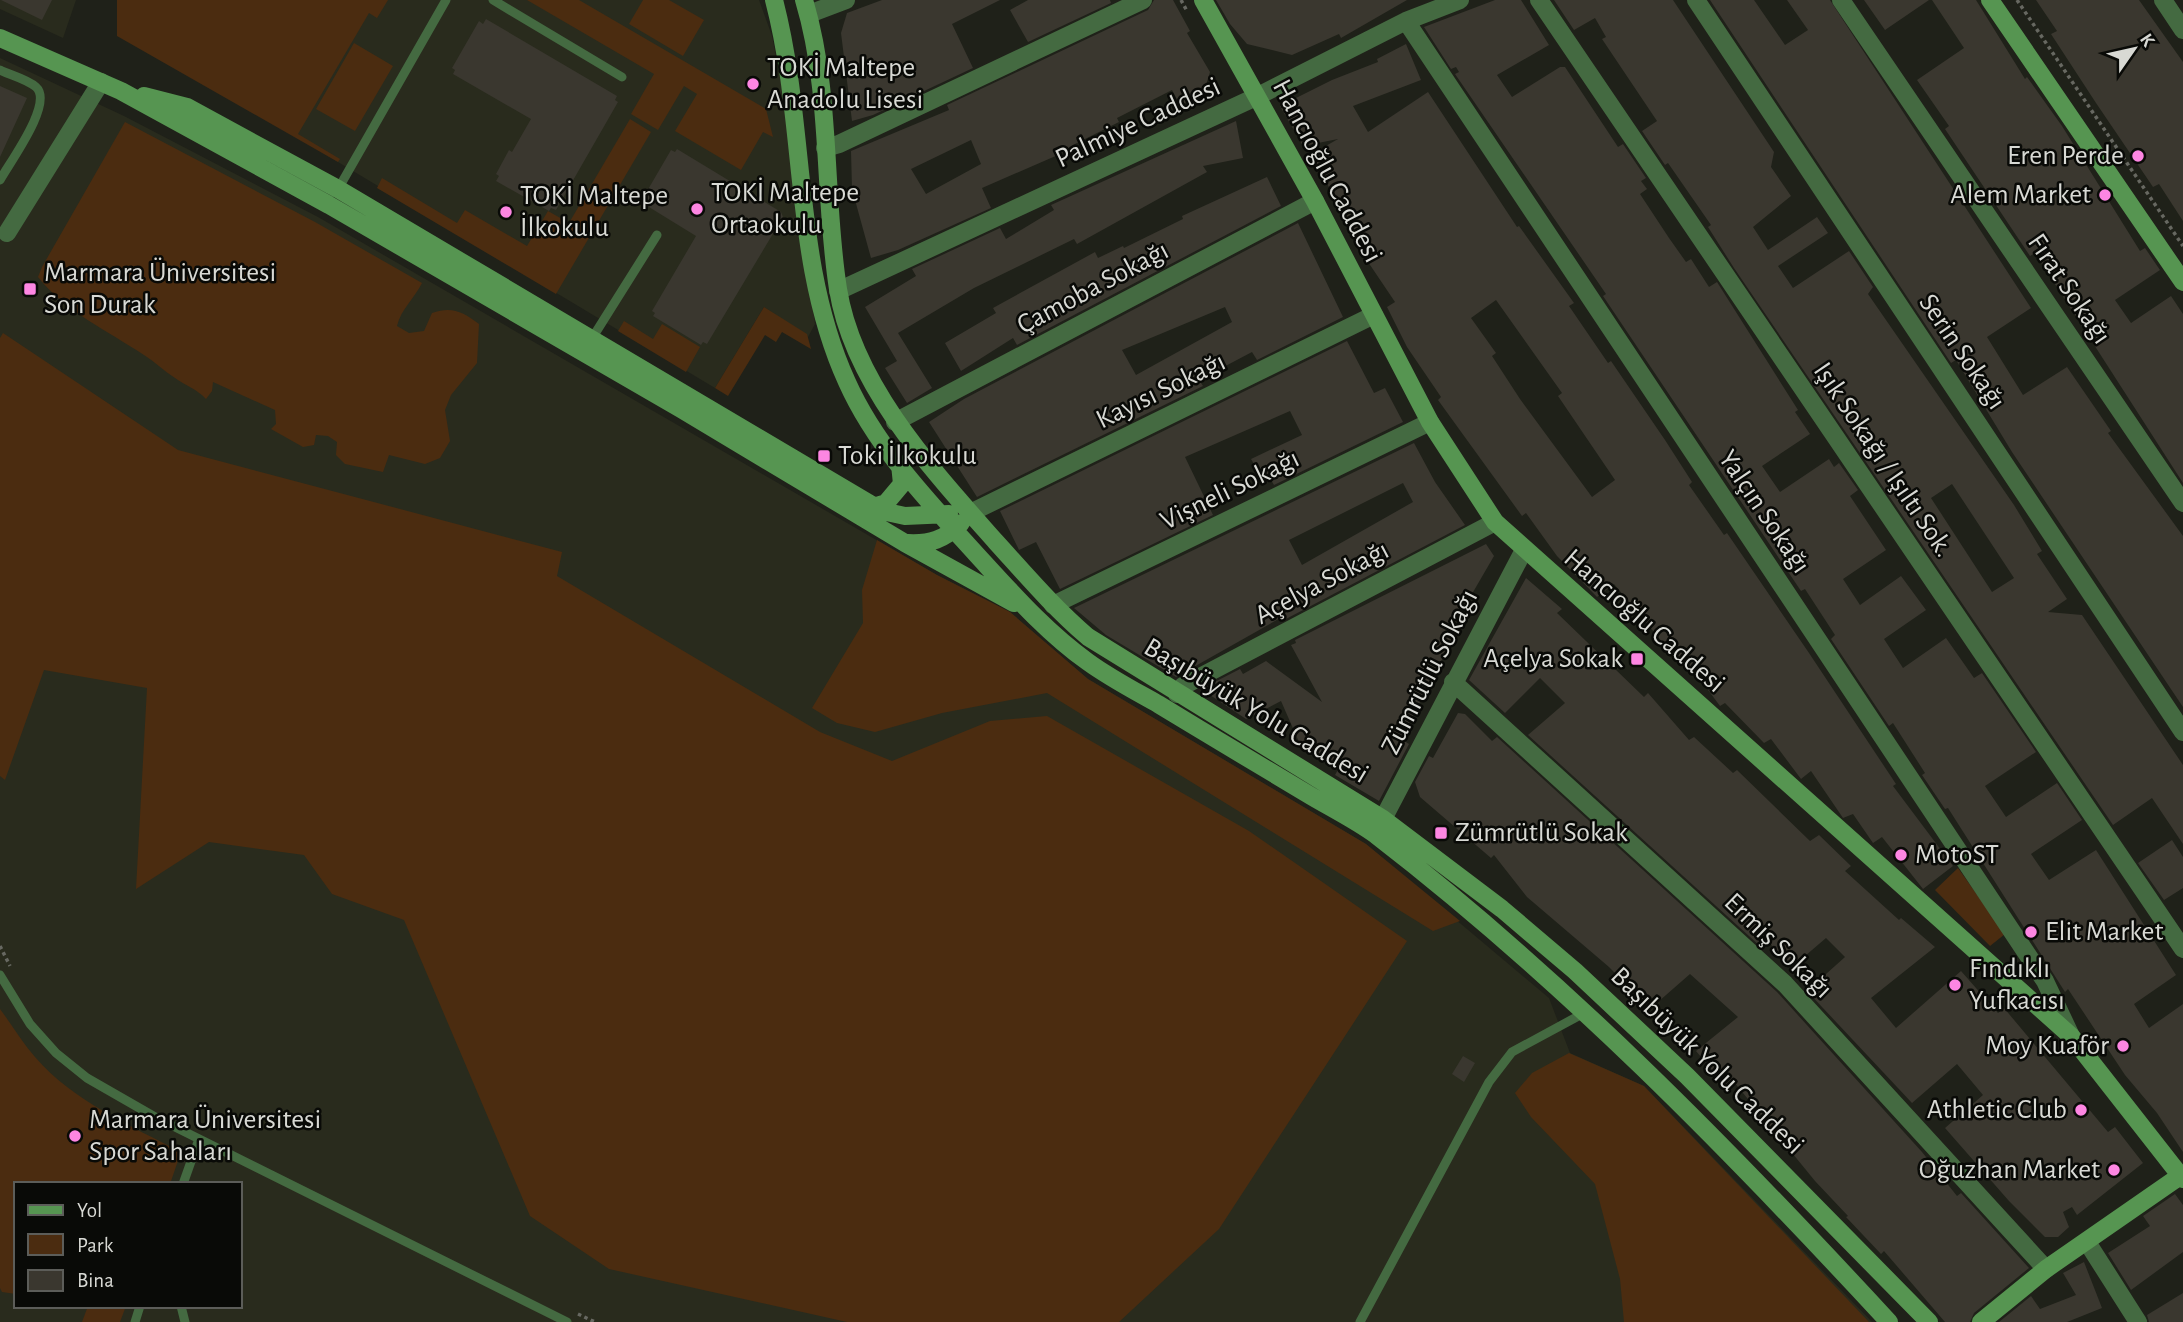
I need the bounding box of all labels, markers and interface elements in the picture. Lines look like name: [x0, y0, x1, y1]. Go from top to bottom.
north arrow: [2099, 14, 2169, 84]
text: K: [2136, 30, 2158, 51]
place label: TOKİ Maltepe Anadolu Lisesi: [767, 52, 923, 114]
street label: Palmiye Caddesi: [1051, 73, 1225, 173]
street label: Hancıoğlu Caddesi: [1267, 75, 1387, 267]
marker: TOKİ Maltepe Anadolu Lisesi: [745, 76, 761, 92]
place label: Eren Perde: [2007, 142, 2124, 170]
marker: Eren Perde: [2130, 148, 2146, 164]
place label: TOKİ Maltepe Ortaokulu: [711, 177, 859, 239]
place label: TOKİ Maltepe İlkokulu: [520, 180, 668, 242]
place label: Alem Market: [1950, 181, 2091, 209]
marker: Alem Market: [2097, 187, 2113, 203]
marker: TOKİ Maltepe Ortaokulu: [689, 201, 705, 217]
marker: TOKİ Maltepe İlkokulu: [498, 204, 514, 220]
street label: Fırat Sokağı: [2022, 229, 2116, 349]
street label: Çamoba Sokağı: [1013, 236, 1173, 340]
place label: Marmara Üniversitesi Son Durak: [44, 257, 276, 319]
marker: Marmara Üniversitesi Son Durak: [22, 281, 38, 297]
street label: Serin Sokağı: [1913, 289, 2011, 415]
street label: Kayısı Sokağı: [1092, 348, 1230, 434]
street label: Işık Sokağı / Işıltı Sok.: [1808, 358, 1958, 562]
place label: Toki İlkokulu: [838, 440, 976, 470]
street label: Vişneli Sokağı: [1156, 444, 1304, 536]
street label: Yalçın Sokağı: [1713, 446, 1815, 578]
marker: Toki İlkokulu: [816, 448, 832, 464]
street label: Açelya Sokağı: [1250, 536, 1394, 630]
street label: Hancıoğlu Caddesi: [1558, 544, 1730, 698]
street label: Zümrütlü Sokağı: [1377, 585, 1483, 759]
street label: Başıbüyük Yolu Caddesi: [1139, 633, 1373, 789]
place label: Açelya Sokak: [1483, 645, 1623, 673]
marker: Açelya Sokak: [1629, 651, 1645, 667]
place label: Zümrütlü Sokak: [1455, 819, 1628, 847]
marker: Zümrütlü Sokak: [1433, 825, 1449, 841]
place label: MotoST: [1915, 841, 1999, 869]
marker: MotoST: [1893, 847, 1909, 863]
street label: Ermiş Sokağı: [1718, 888, 1838, 1004]
place label: Elit Market: [2045, 918, 2163, 946]
marker: Elit Market: [2023, 924, 2039, 940]
place label: Fındıklı Yufkacısı: [1969, 955, 2065, 1015]
street label: Başıbüyük Yolu Caddesi: [1605, 962, 1809, 1160]
marker: Fındıklı Yufkacısı: [1947, 977, 1963, 993]
place label: Moy Kuaför: [1985, 1032, 2109, 1060]
marker: Moy Kuaför: [2115, 1038, 2131, 1054]
place label: Athletic Club: [1927, 1096, 2067, 1124]
marker: Athletic Club: [2073, 1102, 2089, 1118]
place label: Marmara Üniversitesi Spor Sahaları: [89, 1104, 321, 1166]
marker: Marmara Üniversitesi Spor Sahaları: [67, 1128, 83, 1144]
place label: Oğuzhan Market: [1919, 1156, 2100, 1184]
marker: Oğuzhan Market: [2106, 1162, 2122, 1178]
legend: [14, 1182, 242, 1308]
text: Yol: [77, 1200, 102, 1221]
text: Park: [77, 1235, 114, 1256]
text: Bina: [77, 1270, 114, 1291]

